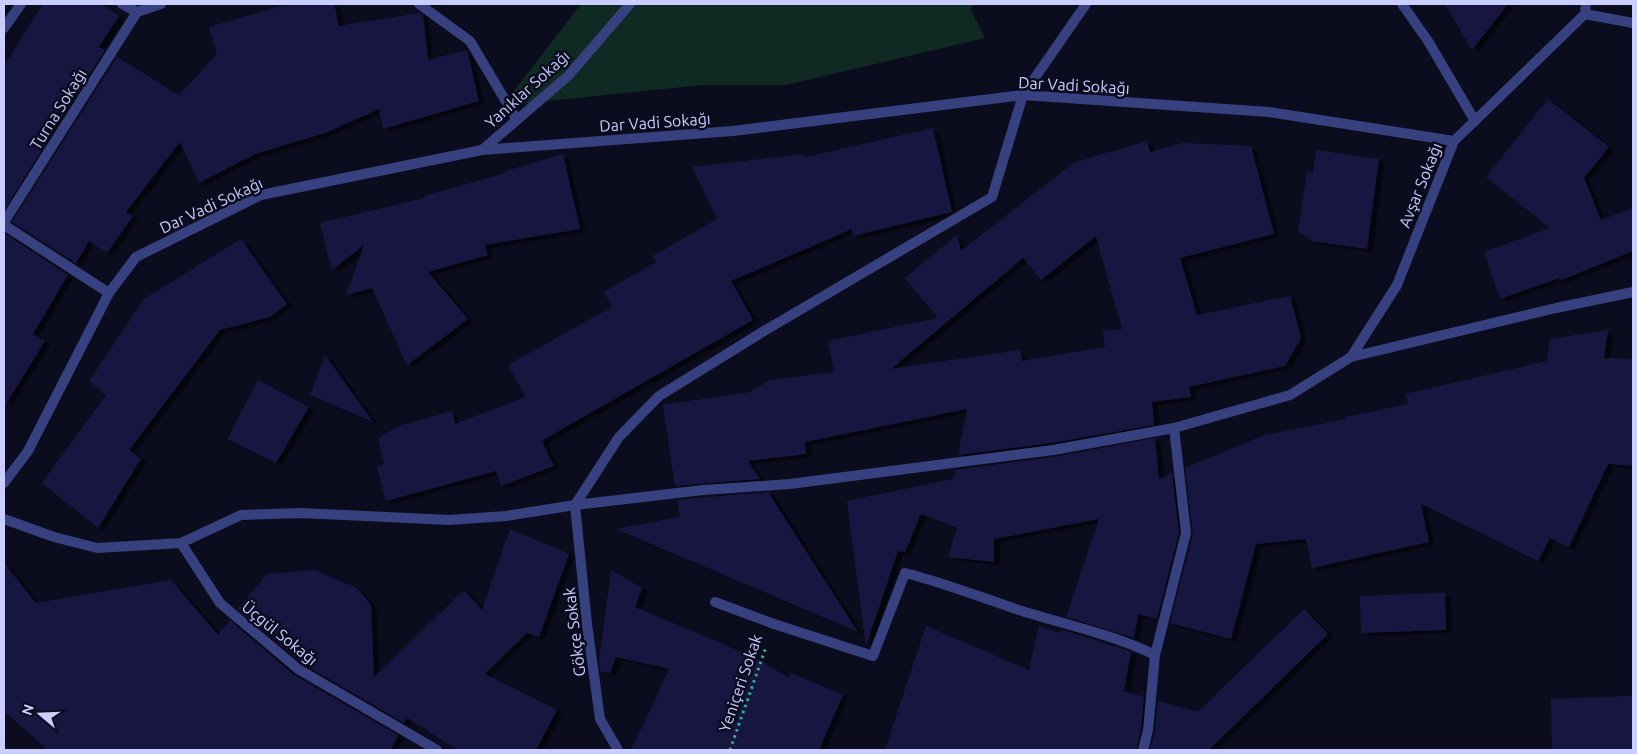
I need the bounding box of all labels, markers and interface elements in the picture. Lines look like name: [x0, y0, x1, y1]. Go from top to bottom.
street label: Yanıklar Sokağı: [481, 46, 573, 132]
street label: Turna Sokağı: [26, 65, 90, 153]
street label: Dar Vadi Sokağı: [1018, 73, 1130, 97]
street label: Dar Vadi Sokağı: [599, 109, 711, 135]
street label: Avşar Sokağı: [1395, 140, 1445, 230]
street label: Dar Vadi Sokağı: [157, 173, 265, 237]
street label: Gökçe Sokak: [560, 586, 588, 678]
street label: Üçgül Sokağı: [239, 597, 321, 669]
street label: Yeniçeri Sokak: [715, 632, 765, 734]
north arrow: [15, 689, 65, 739]
text: N: [18, 702, 37, 717]

